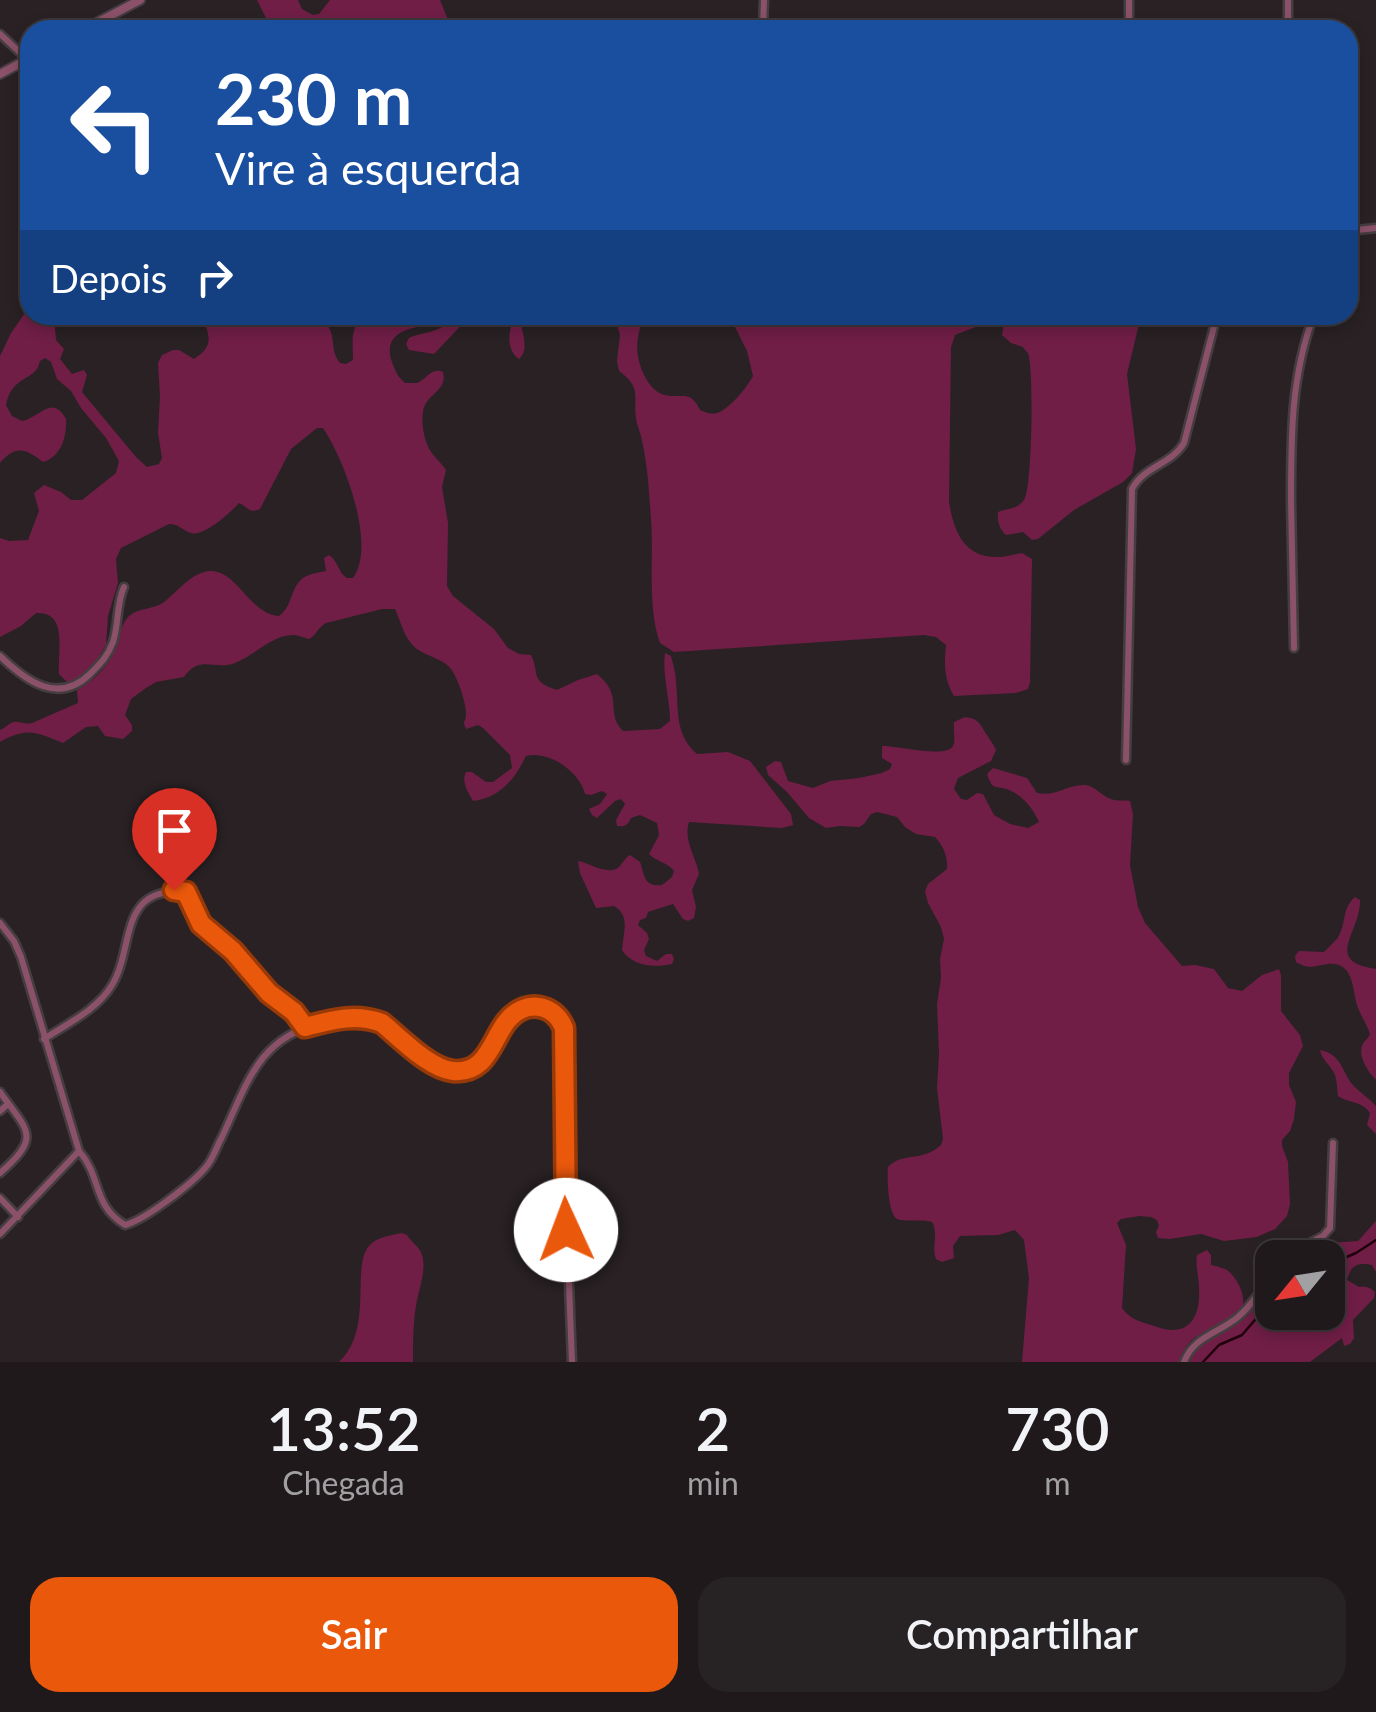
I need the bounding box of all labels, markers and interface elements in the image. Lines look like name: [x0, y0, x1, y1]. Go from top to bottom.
text: 230 m: [215, 56, 412, 140]
icon: left: [50, 60, 180, 190]
text: Vire à esquerda: [215, 141, 521, 195]
icon: right: [187, 250, 242, 305]
text: Depois: [50, 255, 167, 301]
pin: [132, 788, 217, 891]
icon: arrive: [147, 803, 202, 858]
position arrow: [514, 1178, 618, 1282]
north arrow: [1255, 1240, 1345, 1330]
map controls: [1255, 1240, 1345, 1330]
text: 13:52: [266, 1392, 421, 1464]
text: 2: [696, 1392, 730, 1464]
text: 730: [1005, 1392, 1110, 1464]
text: Chegada: [282, 1463, 405, 1502]
text: min: [687, 1463, 739, 1502]
text: m: [1044, 1463, 1071, 1502]
button: Sair: [30, 1577, 678, 1692]
button: Compartilhar: [698, 1577, 1346, 1692]

